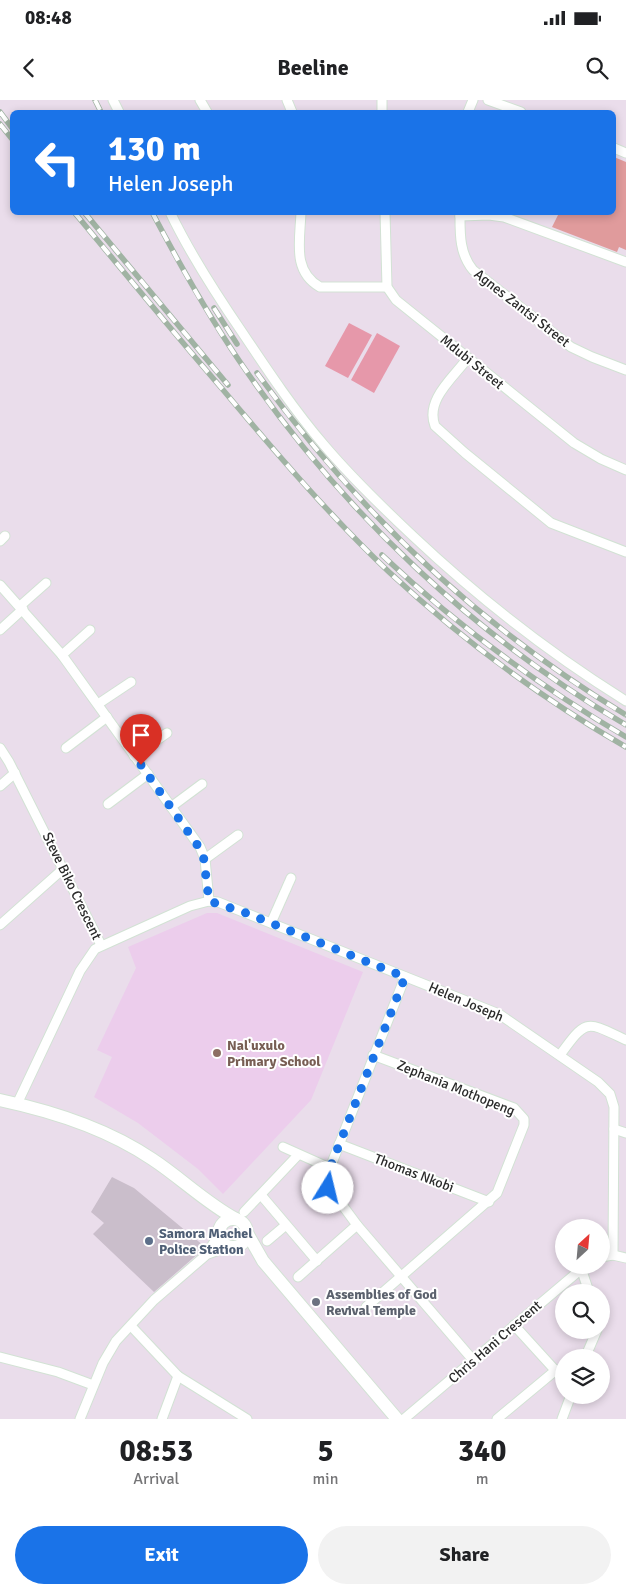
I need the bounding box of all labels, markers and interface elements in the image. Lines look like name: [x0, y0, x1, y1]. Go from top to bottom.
text: 08:48: [25, 6, 72, 30]
icon: back: [15, 54, 43, 82]
text: Beeline: [277, 54, 349, 81]
icon: search: [583, 54, 611, 82]
text: 130 m: [108, 127, 201, 170]
icon: left: [25, 130, 90, 195]
text: Helen Joseph: [108, 170, 234, 197]
street label: Agnes Zantsi Street: [471, 265, 573, 351]
street label: Mdubi Street: [437, 331, 507, 393]
pin: [120, 714, 162, 765]
icon: arrive: [127, 721, 155, 749]
street label: Steve Biko Crescent: [39, 829, 105, 943]
street label: Helen Joseph: [426, 979, 506, 1025]
place label: Nal'uxulo Primary School: [227, 1037, 321, 1070]
marker: Nal'uxulo Primary School: [211, 1047, 223, 1059]
street label: Zephania Mothopeng: [394, 1057, 518, 1119]
street label: Thomas Nkobi: [372, 1150, 456, 1196]
position arrow: [301, 1161, 353, 1213]
north arrow: [555, 1219, 610, 1274]
map controls: [555, 1219, 610, 1404]
place label: Samora Machel Police Station: [159, 1225, 253, 1258]
marker: Samora Machel Police Station: [143, 1235, 155, 1247]
button: search: [555, 1284, 610, 1339]
place label: Assemblies of God Revival Temple: [326, 1286, 438, 1319]
marker: Assemblies of God Revival Temple: [310, 1296, 322, 1308]
street label: Chris Hani Crescent: [445, 1297, 545, 1387]
button: layers: [555, 1349, 610, 1404]
text: 08:53: [119, 1433, 193, 1470]
text: 5: [317, 1433, 334, 1470]
text: 340: [458, 1433, 506, 1470]
text: Arrival: [133, 1469, 179, 1489]
text: min: [313, 1469, 338, 1489]
text: m: [476, 1469, 489, 1489]
button: Exit: [15, 1526, 308, 1584]
button: Share: [318, 1526, 611, 1584]

